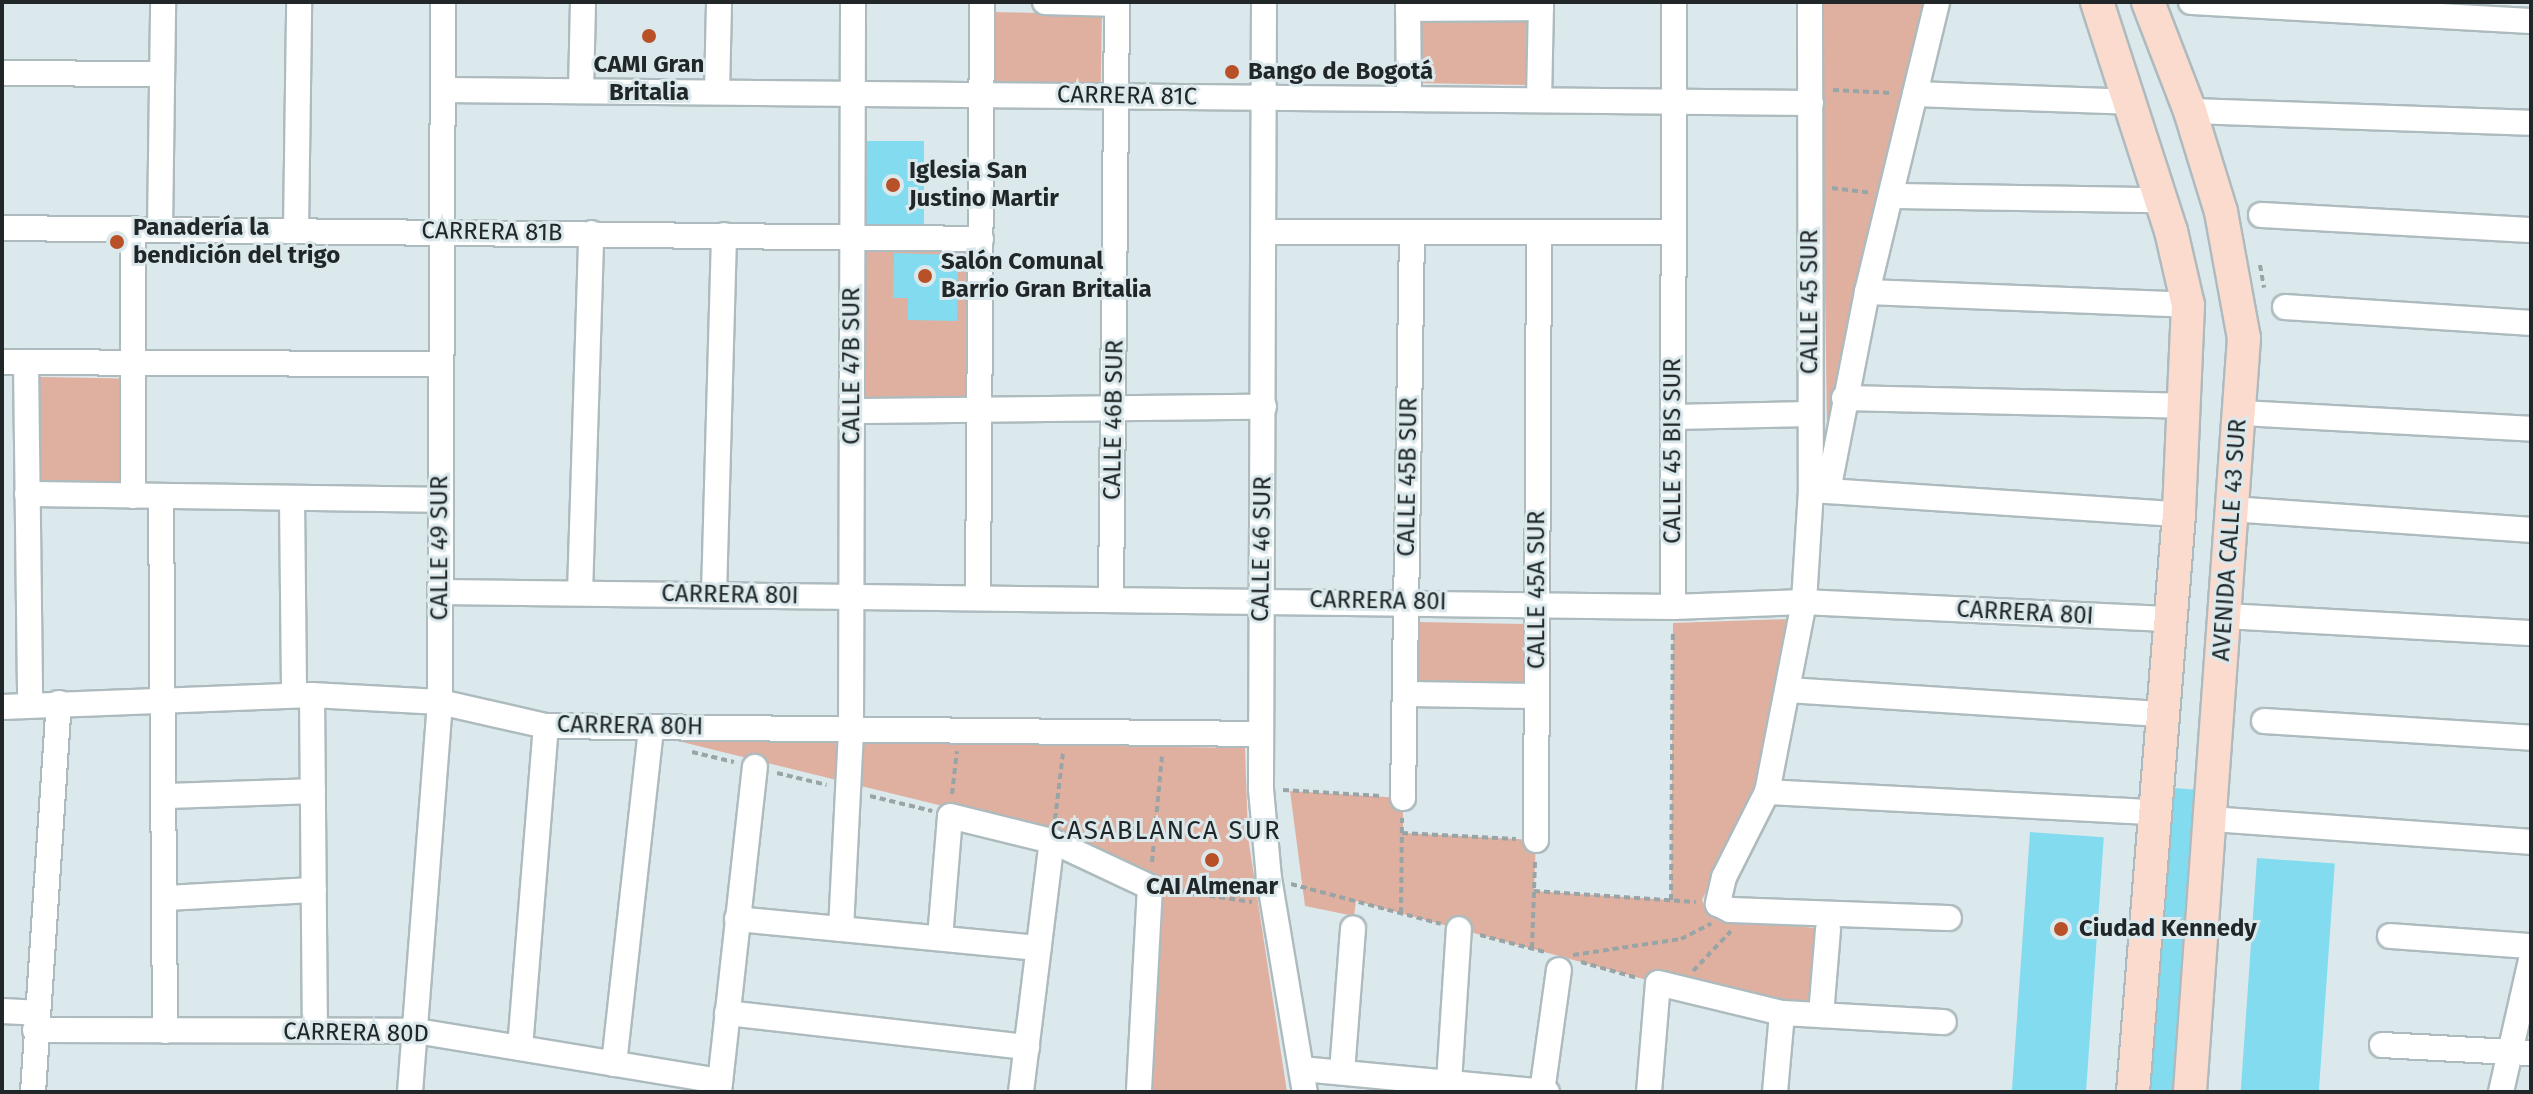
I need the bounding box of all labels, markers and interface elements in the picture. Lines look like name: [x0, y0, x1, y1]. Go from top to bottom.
marker: CAMI Gran Britalia: [638, 25, 660, 47]
place label: CAMI Gran Britalia: [594, 51, 704, 107]
place label: Bango de Bogotá: [1248, 58, 1433, 86]
marker: Bango de Bogotá: [1223, 63, 1241, 81]
street label: CARRERA 81C: [1057, 80, 1197, 112]
place label: Iglesia San Justino Martir: [909, 157, 1059, 213]
marker: Iglesia San Justino Martir: [884, 176, 902, 194]
place label: Panadería la bendición del trigo: [133, 214, 340, 270]
street label: CARRERA 81B: [421, 216, 563, 248]
street label: CALLE 45 SUR: [1796, 230, 1824, 374]
marker: Panadería la bendición del trigo: [108, 233, 126, 251]
place label: Salón Comunal Barrio Gran Britalia: [941, 248, 1152, 304]
marker: Salón Comunal Barrio Gran Britalia: [916, 267, 934, 285]
street label: CALLE 47B SUR: [838, 287, 866, 445]
street label: CALLE 46B SUR: [1098, 340, 1130, 500]
street label: CALLE 45 BIS SUR: [1659, 358, 1687, 544]
street label: CALLE 45B SUR: [1392, 397, 1424, 557]
street label: AVENIDA CALLE 43 SUR: [2207, 418, 2253, 662]
street label: CALLE 49 SUR: [426, 475, 454, 621]
street label: CALLE 46 SUR: [1246, 476, 1278, 622]
street label: CALLE 45A SUR: [1523, 511, 1551, 669]
street label: CARRERA 80I: [661, 579, 799, 611]
street label: CARRERA 80I: [1309, 585, 1447, 617]
street label: CARRERA 80I: [1956, 595, 2094, 631]
street label: CARRERA 80H: [556, 710, 704, 742]
district label: CASABLANCA SUR: [1050, 815, 1282, 847]
marker: CAI Almenar: [1203, 851, 1221, 869]
place label: CAI Almenar: [1146, 873, 1278, 901]
place label: Ciudad Kennedy: [2079, 915, 2257, 943]
marker: Ciudad Kennedy: [2050, 918, 2072, 940]
street label: CARRERA 80D: [283, 1017, 429, 1049]

